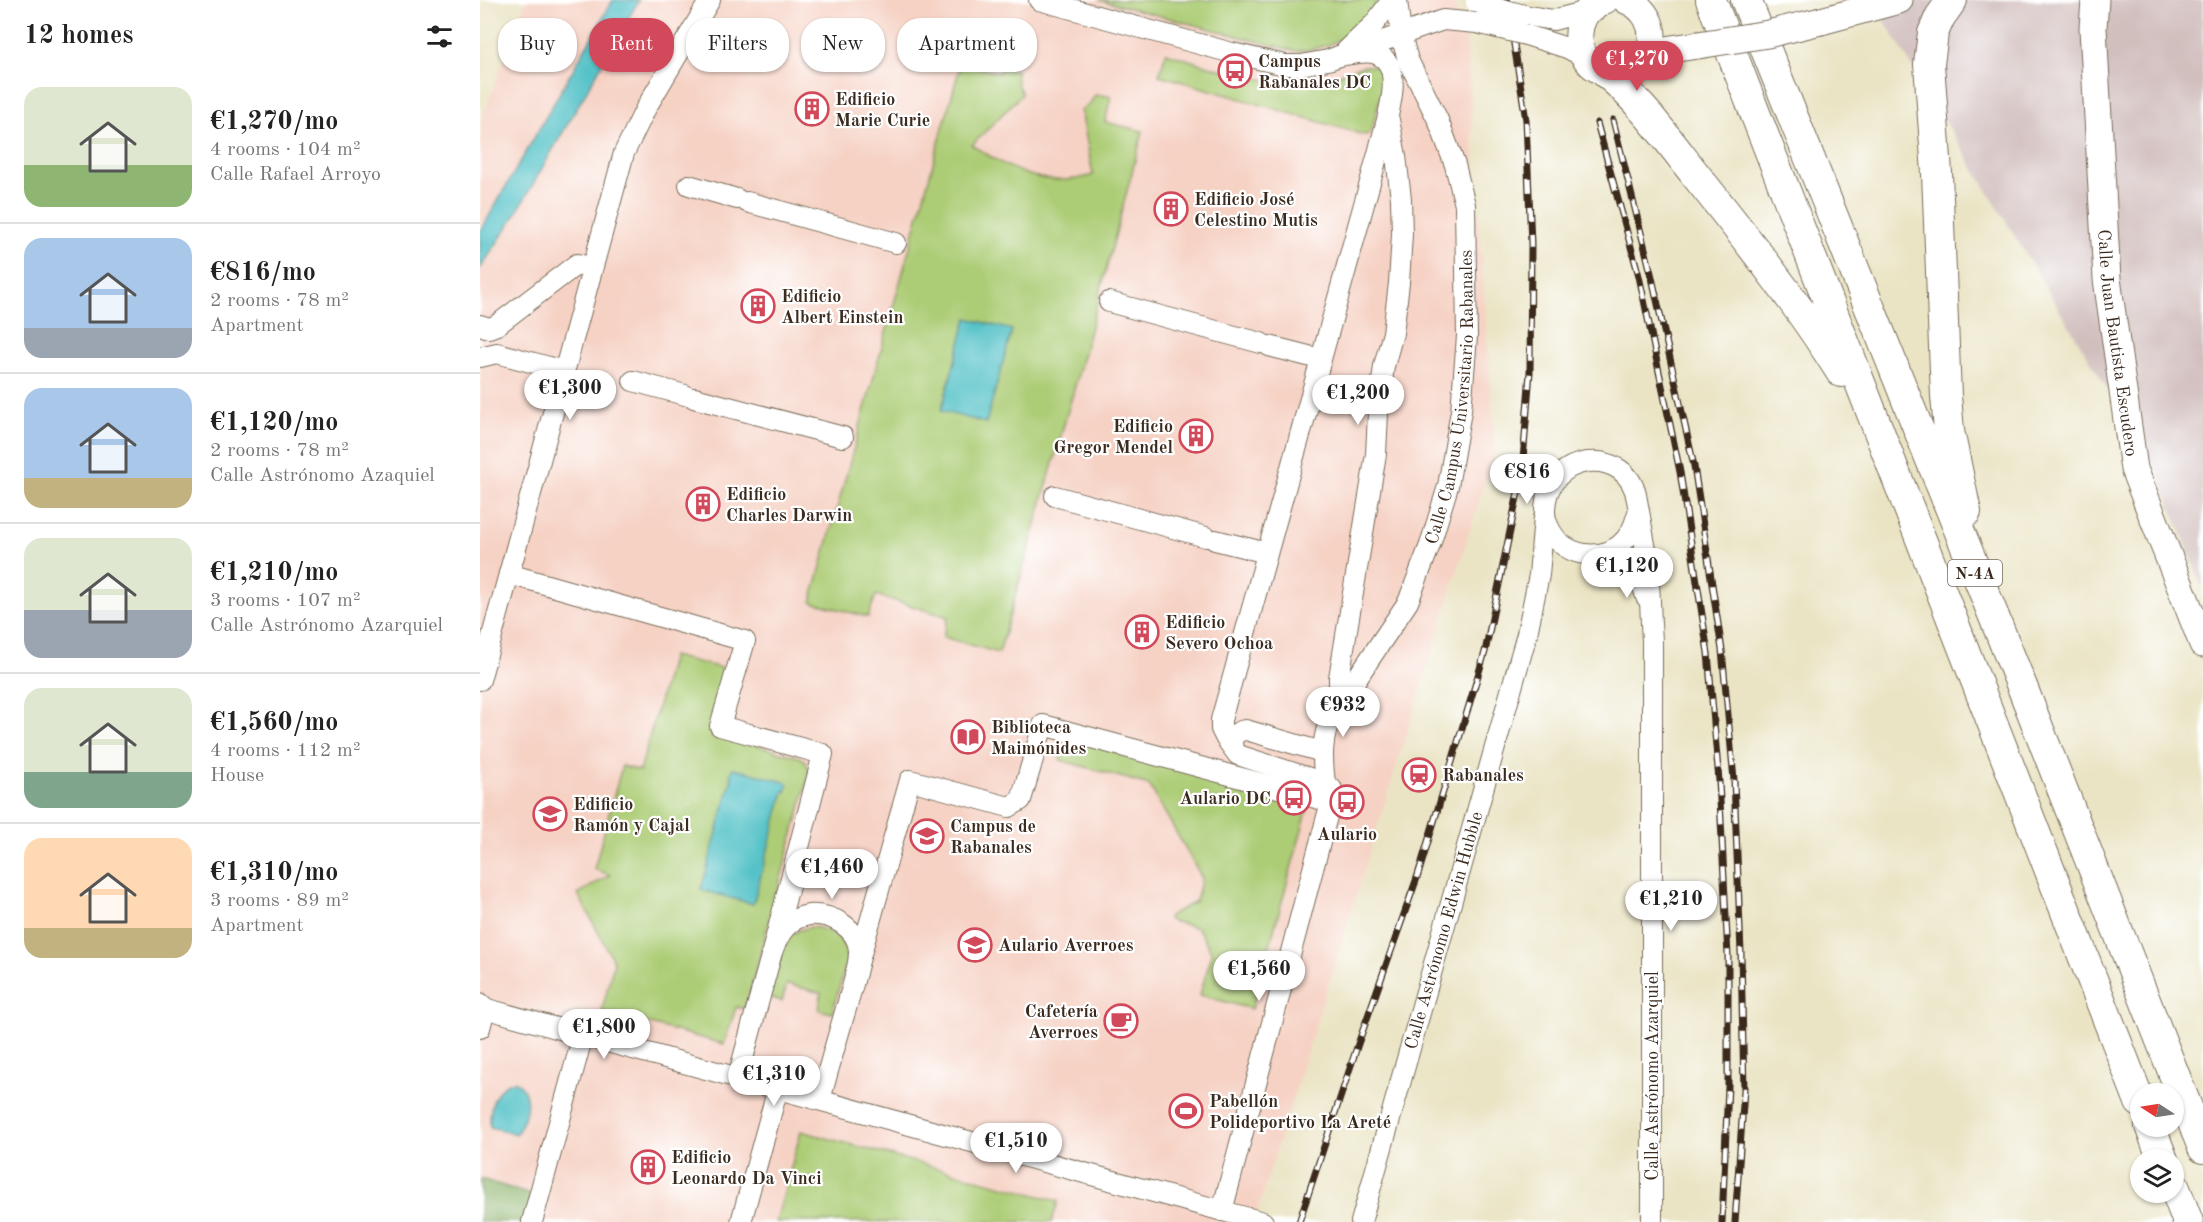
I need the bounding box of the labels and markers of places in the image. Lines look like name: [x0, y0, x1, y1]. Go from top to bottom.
pin: €1,270: [1588, 41, 1686, 92]
bus stop icon: Campus Rabanales DC: [1217, 53, 1253, 89]
place label: Campus Rabanales DC: [1258, 53, 1371, 92]
building icon: Edificio Marie Curie: [794, 91, 830, 127]
place label: Edificio Marie Curie: [835, 91, 930, 130]
building icon: Edificio José Celestino Mutis: [1153, 191, 1189, 227]
place label: Edificio José Celestino Mutis: [1194, 191, 1318, 230]
building icon: Edificio Albert Einstein: [740, 288, 776, 324]
place label: Edificio Albert Einstein: [781, 288, 903, 327]
pin: €1,300: [521, 370, 619, 421]
pin: €1,200: [1309, 375, 1407, 426]
place label: Edificio Gregor Mendel: [1054, 418, 1173, 457]
building icon: Edificio Gregor Mendel: [1178, 418, 1214, 454]
pin: €816: [1491, 454, 1563, 505]
building icon: Edificio Charles Darwin: [685, 486, 721, 522]
place label: Edificio Charles Darwin: [726, 486, 852, 525]
pin: €1,120: [1578, 548, 1676, 599]
building icon: Edificio Severo Ochoa: [1124, 614, 1160, 650]
place label: Edificio Severo Ochoa: [1165, 614, 1273, 653]
pin: €932: [1307, 687, 1379, 738]
library icon: Biblioteca Maimónides: [950, 719, 986, 755]
place label: Biblioteca Maimónides: [991, 719, 1086, 758]
station icon: Rabanales: [1401, 757, 1437, 793]
place label: Rabanales: [1442, 767, 1524, 785]
bus stop icon: Aulario DC: [1276, 780, 1312, 816]
bus stop icon: Aulario: [1329, 784, 1365, 820]
place label: Aulario DC: [1180, 790, 1271, 808]
school or university icon: Edificio Ramón y Cajal: [532, 796, 568, 832]
place label: Edificio Ramón y Cajal: [573, 796, 690, 835]
school or university icon: Campus de Rabanales: [909, 818, 945, 854]
place label: Campus de Rabanales: [950, 818, 1036, 857]
place label: Aulario: [1317, 826, 1377, 844]
pin: €1,460: [783, 849, 881, 900]
pin: €1,210: [1622, 881, 1720, 932]
school or university icon: Aulario Averroes: [957, 927, 993, 963]
place label: Aulario Averroes: [998, 937, 1134, 955]
pin: €1,560: [1210, 951, 1308, 1002]
place label: Cafetería Averroes: [1025, 1003, 1098, 1042]
cafe icon: Cafetería Averroes: [1103, 1003, 1139, 1039]
pin: €1,800: [555, 1009, 653, 1060]
pin: €1,310: [725, 1056, 823, 1107]
sports icon: Pabellón Polideportivo La Areté: [1168, 1093, 1204, 1129]
place label: Pabellón Polideportivo La Areté: [1209, 1093, 1391, 1132]
pin: €1,510: [967, 1123, 1065, 1174]
building icon: Edificio Leonardo Da Vinci: [630, 1149, 666, 1185]
place label: Edificio Leonardo Da Vinci: [671, 1149, 822, 1188]

